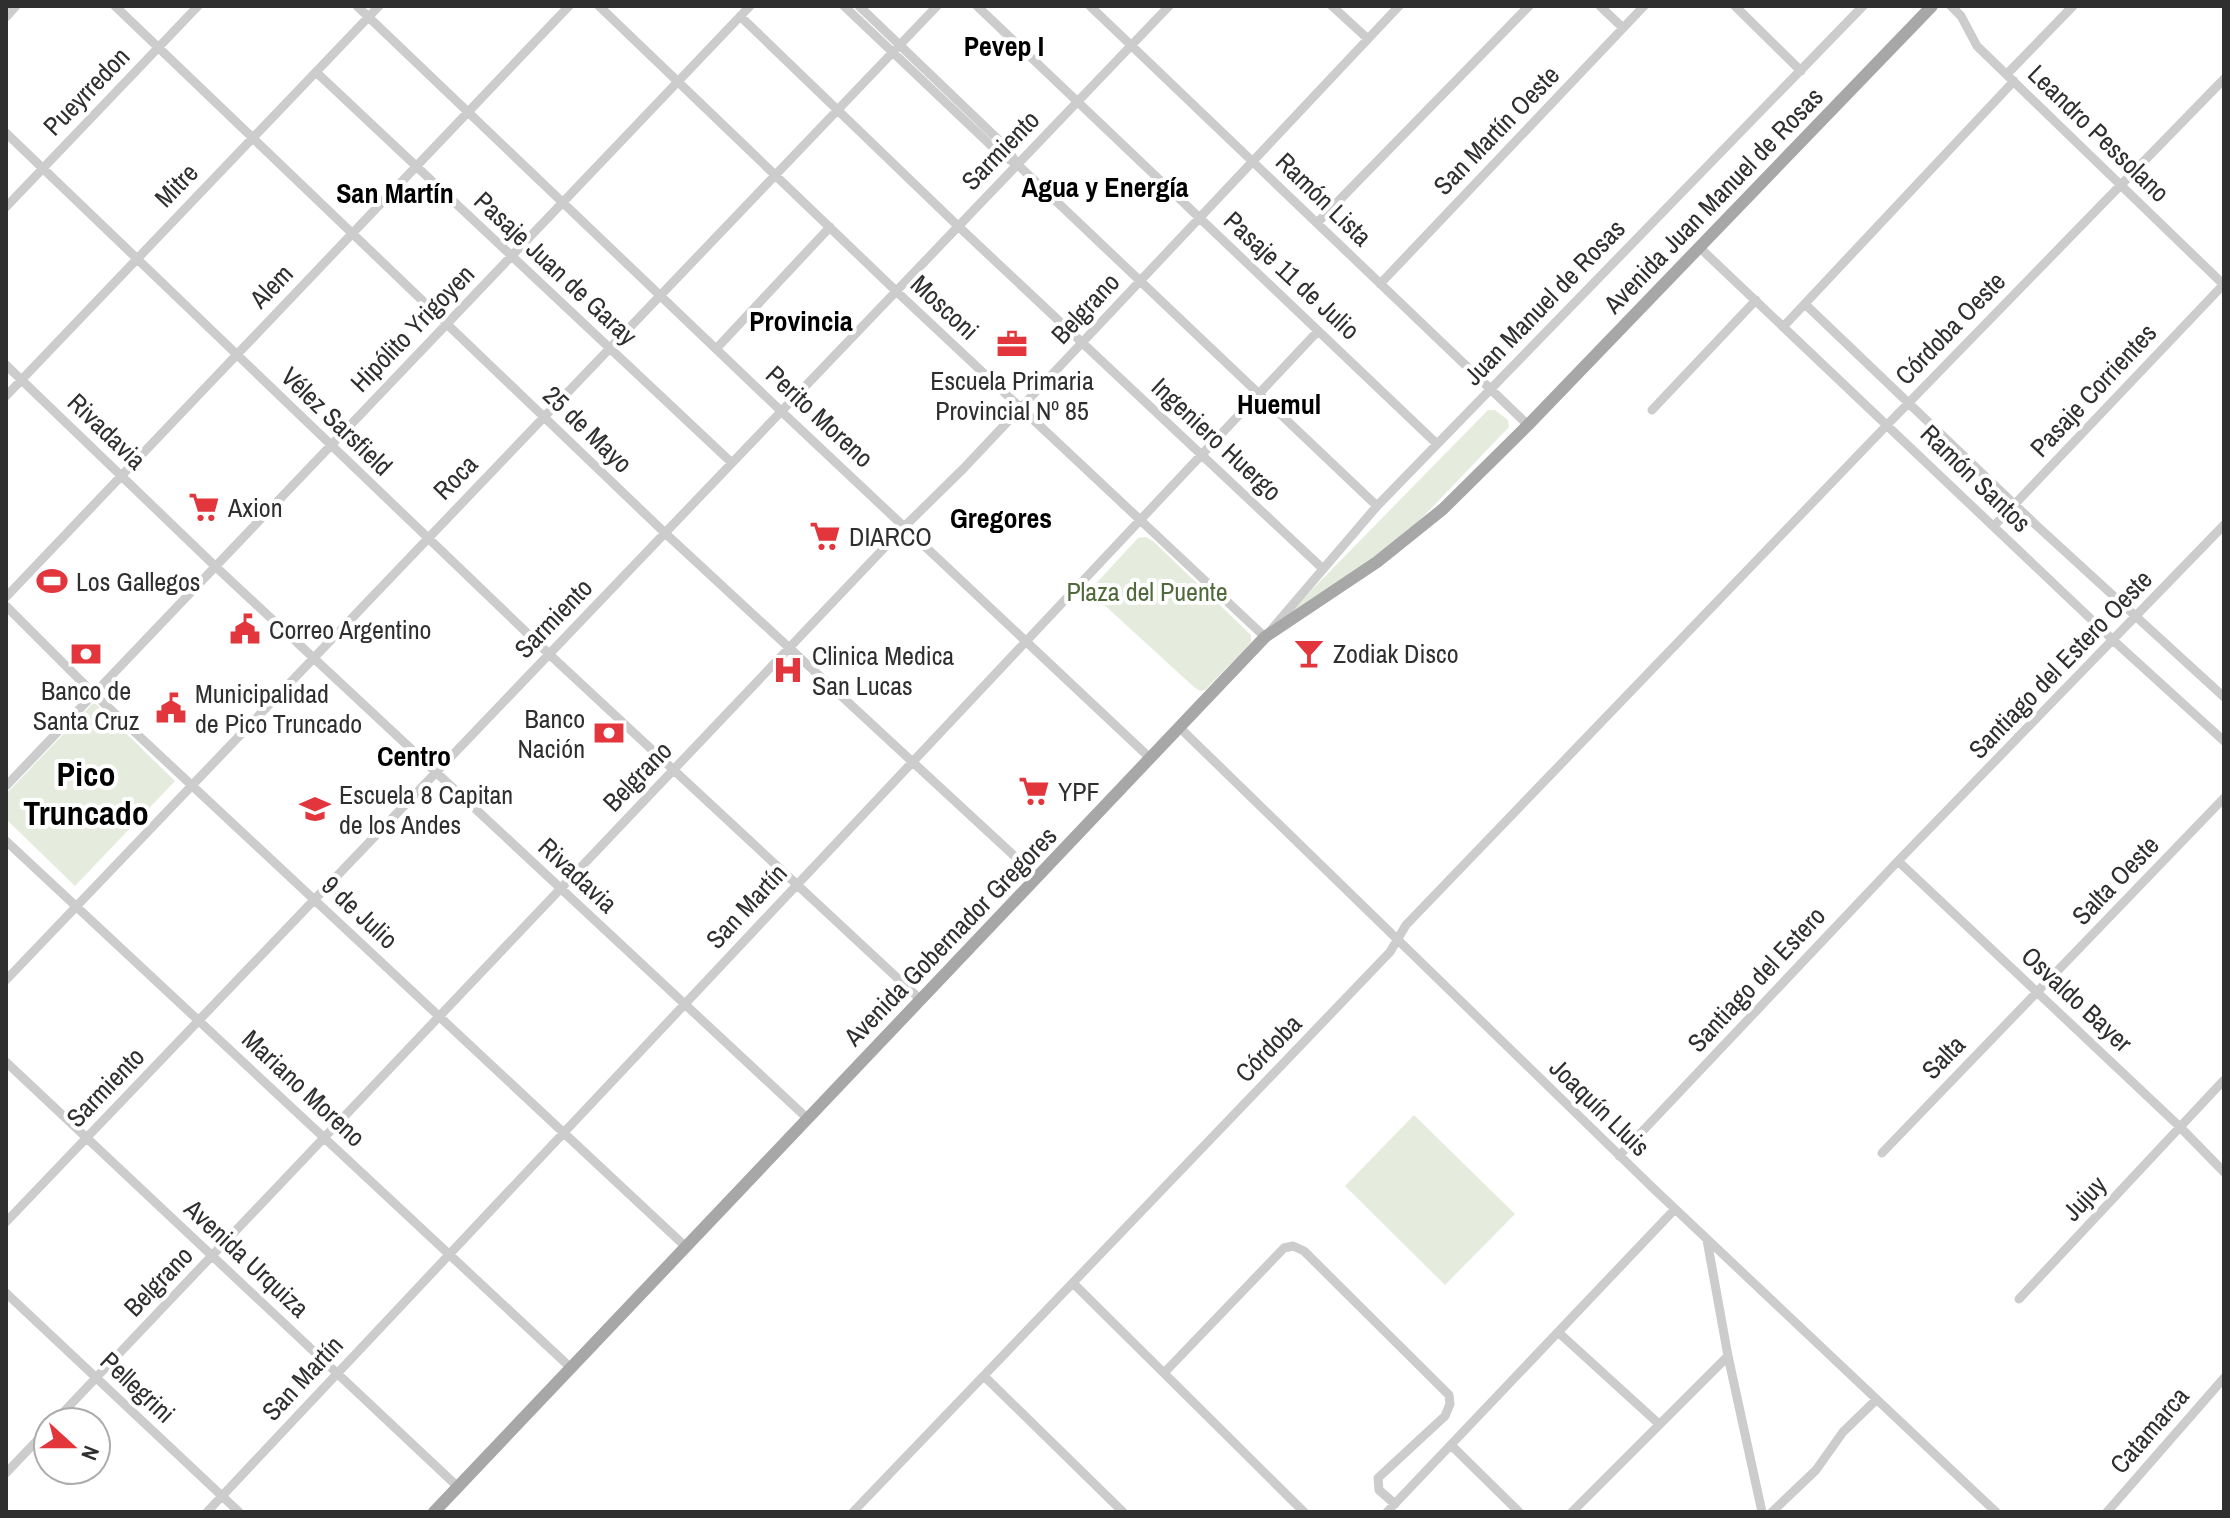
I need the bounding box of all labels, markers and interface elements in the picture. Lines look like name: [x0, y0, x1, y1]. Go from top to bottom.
district label: Pevep I: [964, 27, 1044, 65]
street label: Pueyrredon: [35, 39, 137, 143]
street label: Leandro Pessolano: [2021, 57, 2177, 209]
street label: San Martín Oeste: [1425, 58, 1567, 202]
street label: Avenida Juan Manuel de Rosas: [1595, 79, 1830, 321]
street label: Sarmiento: [953, 102, 1047, 198]
street label: Ramón Lista: [1268, 144, 1380, 254]
street label: Mitre: [147, 155, 205, 215]
district label: Agua y Energía: [1021, 168, 1189, 206]
district label: San Martín: [336, 174, 454, 212]
street label: Pasaje Juan de Garay: [467, 183, 645, 353]
street label: Pasaje 11 de Julio: [1216, 203, 1368, 347]
street label: Juan Manuel de Rosas: [1456, 211, 1632, 393]
street label: Alem: [241, 256, 300, 316]
street label: Hipólito Yrigoyen: [342, 257, 482, 399]
street label: Córdoba Oeste: [1887, 264, 2013, 392]
street label: Belgrano: [1043, 265, 1127, 351]
street label: Mosconi: [904, 267, 986, 347]
district label: Provincia: [749, 302, 853, 340]
street label: Pasaje Corrientes: [2022, 316, 2164, 464]
office icon: Escuela Primaria Provincial Nº 85: [995, 327, 1029, 361]
street label: Perito Moreno: [759, 357, 881, 475]
street label: Vélez Sarsfield: [274, 359, 400, 483]
place label: Escuela Primaria Provincial Nº 85: [930, 363, 1094, 428]
street label: Ingeniero Huergo: [1144, 370, 1290, 508]
street label: 25 de Mayo: [536, 378, 640, 480]
street label: Rivadavia: [60, 385, 154, 477]
district label: Huemul: [1237, 385, 1321, 423]
street label: Ramón Santos: [1913, 416, 2039, 540]
street label: Roca: [425, 447, 485, 507]
supermarket icon: Axion: [187, 490, 221, 524]
place label: Axion: [227, 490, 283, 525]
district label: Gregores: [950, 499, 1052, 537]
supermarket icon: DIARCO: [808, 519, 842, 553]
place label: DIARCO: [849, 519, 932, 554]
street label: Santiago del Estero Oeste: [1961, 562, 2159, 766]
sports icon: Los Gallegos: [35, 564, 69, 598]
place label: Los Gallegos: [76, 564, 200, 599]
street label: Sarmiento: [506, 570, 600, 666]
park label: Plaza del Puente: [1066, 574, 1228, 609]
public building icon: Correo Argentino: [228, 612, 262, 646]
place label: Correo Argentino: [269, 612, 431, 647]
bar icon: Zodiak Disco: [1292, 636, 1326, 670]
place label: Zodiak Disco: [1333, 636, 1459, 671]
bank icon: Banco de Santa Cruz: [69, 637, 103, 671]
place label: Clinica Medica San Lucas: [812, 638, 954, 703]
hospital icon: Clinica Medica San Lucas: [771, 653, 805, 687]
place label: Banco de Santa Cruz: [33, 673, 139, 738]
place label: Municipalidad de Pico Truncado: [195, 676, 362, 741]
public building icon: Municipalidad de Pico Truncado: [154, 691, 188, 725]
place label: Banco Nación: [517, 701, 585, 766]
bank icon: Banco Nación: [592, 716, 626, 750]
street label: Belgrano: [595, 733, 679, 819]
district label: Centro: [377, 737, 451, 775]
district label: Pico Truncado: [23, 751, 149, 836]
supermarket icon: YPF: [1017, 774, 1051, 808]
place label: YPF: [1058, 774, 1099, 809]
place label: Escuela 8 Capitan de los Andes: [339, 777, 513, 842]
school or university icon: Escuela 8 Capitan de los Andes: [298, 792, 332, 826]
street label: Avenida Gobernador Gregores: [835, 819, 1064, 1054]
street label: Salta Oeste: [2064, 828, 2166, 932]
street label: Rivadavia: [531, 829, 625, 921]
street label: San Martín: [698, 856, 794, 956]
street label: 9 de Julio: [314, 868, 406, 956]
street label: Santiago del Estero: [1679, 899, 1833, 1059]
street label: Osvaldo Bayer: [2014, 939, 2140, 1059]
street label: Córdoba: [1227, 1006, 1309, 1090]
street label: Mariano Moreno: [235, 1022, 373, 1154]
street label: Salta: [1914, 1027, 1973, 1087]
street label: Sarmiento: [58, 1039, 152, 1135]
street label: Joaquín Lluis: [1542, 1050, 1658, 1164]
street label: Jujuy: [2054, 1168, 2114, 1228]
street label: Avenida Urquiza: [176, 1190, 317, 1325]
street label: Belgrano: [116, 1238, 200, 1324]
street label: San Martín: [254, 1328, 350, 1428]
street label: Pellegrini: [93, 1343, 183, 1431]
street label: Catamarca: [2102, 1379, 2197, 1481]
north arrow: [32, 1406, 112, 1486]
text: N: [74, 1442, 107, 1465]

